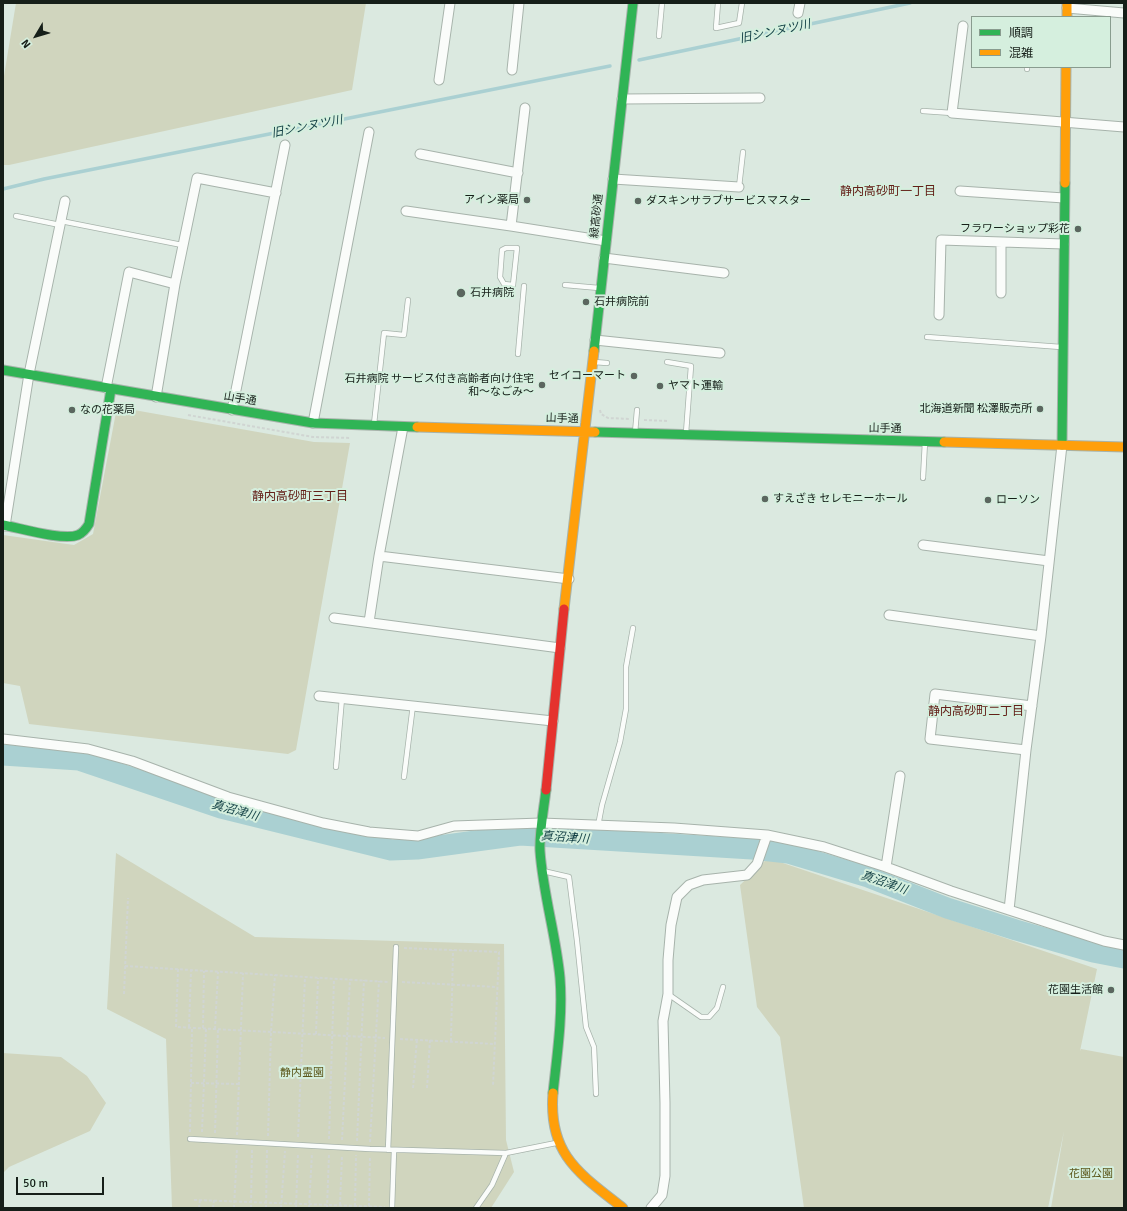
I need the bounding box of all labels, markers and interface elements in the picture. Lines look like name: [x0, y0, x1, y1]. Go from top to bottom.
north arrow: [16, 16, 56, 56]
legend: [971, 16, 1111, 68]
water label: 旧シンヌツ川: [738, 17, 812, 47]
text: 順調: [1009, 26, 1033, 41]
text: N: [19, 37, 34, 51]
text: 混雑: [1009, 46, 1033, 61]
water label: 旧シンヌツ川: [270, 113, 344, 141]
district label: 静内高砂町一丁目: [840, 185, 936, 199]
place label: アイン薬局: [464, 193, 519, 207]
street label: 緑高砂通: [588, 193, 606, 239]
place label: ダスキンサラブサービスマスター: [646, 194, 811, 208]
marker: アイン薬局: [522, 195, 532, 205]
marker: ダスキンサラブサービスマスター: [633, 196, 643, 206]
place label: フラワーショップ彩花: [960, 222, 1070, 236]
marker: フラワーショップ彩花: [1073, 224, 1083, 234]
place label: 石井病院: [470, 286, 514, 300]
marker: 石井病院: [455, 287, 467, 299]
place label: 石井病院前: [594, 295, 649, 309]
marker: 石井病院前: [581, 297, 591, 307]
place label: セイコーマート: [549, 369, 626, 383]
marker: セイコーマート: [629, 371, 639, 381]
place label: 石井病院 サービス付き高齢者向け住宅 和～なごみ～: [345, 372, 534, 398]
place label: ヤマト運輸: [668, 379, 723, 393]
marker: 石井病院 サービス付き高齢者向け住宅 和～なごみ～: [537, 380, 547, 390]
marker: ヤマト運輸: [655, 381, 665, 391]
street label: 山手通: [223, 390, 257, 408]
place label: 北海道新聞 松澤販売所: [920, 402, 1032, 416]
place label: なの花薬局: [80, 403, 135, 417]
marker: 北海道新聞 松澤販売所: [1035, 404, 1045, 414]
marker: なの花薬局: [67, 405, 77, 415]
street label: 山手通: [545, 412, 579, 426]
street label: 山手通: [868, 422, 902, 436]
district label: 静内高砂町三丁目: [252, 490, 348, 504]
place label: すえざき セレモニーホール: [773, 492, 907, 506]
place label: ローソン: [996, 493, 1040, 507]
marker: すえざき セレモニーホール: [760, 494, 770, 504]
marker: ローソン: [983, 495, 993, 505]
district label: 静内高砂町二丁目: [928, 705, 1024, 719]
water label: 真沼津川: [210, 798, 260, 824]
water label: 真沼津川: [541, 829, 589, 847]
water label: 真沼津川: [859, 868, 909, 898]
place label: 花園生活館: [1048, 983, 1103, 997]
marker: 花園生活館: [1106, 985, 1116, 995]
park label: 静内霊園: [280, 1066, 324, 1080]
park label: 花園公園: [1069, 1167, 1113, 1181]
scale bar: [18, 1169, 106, 1195]
text: 50 m: [23, 1176, 48, 1191]

